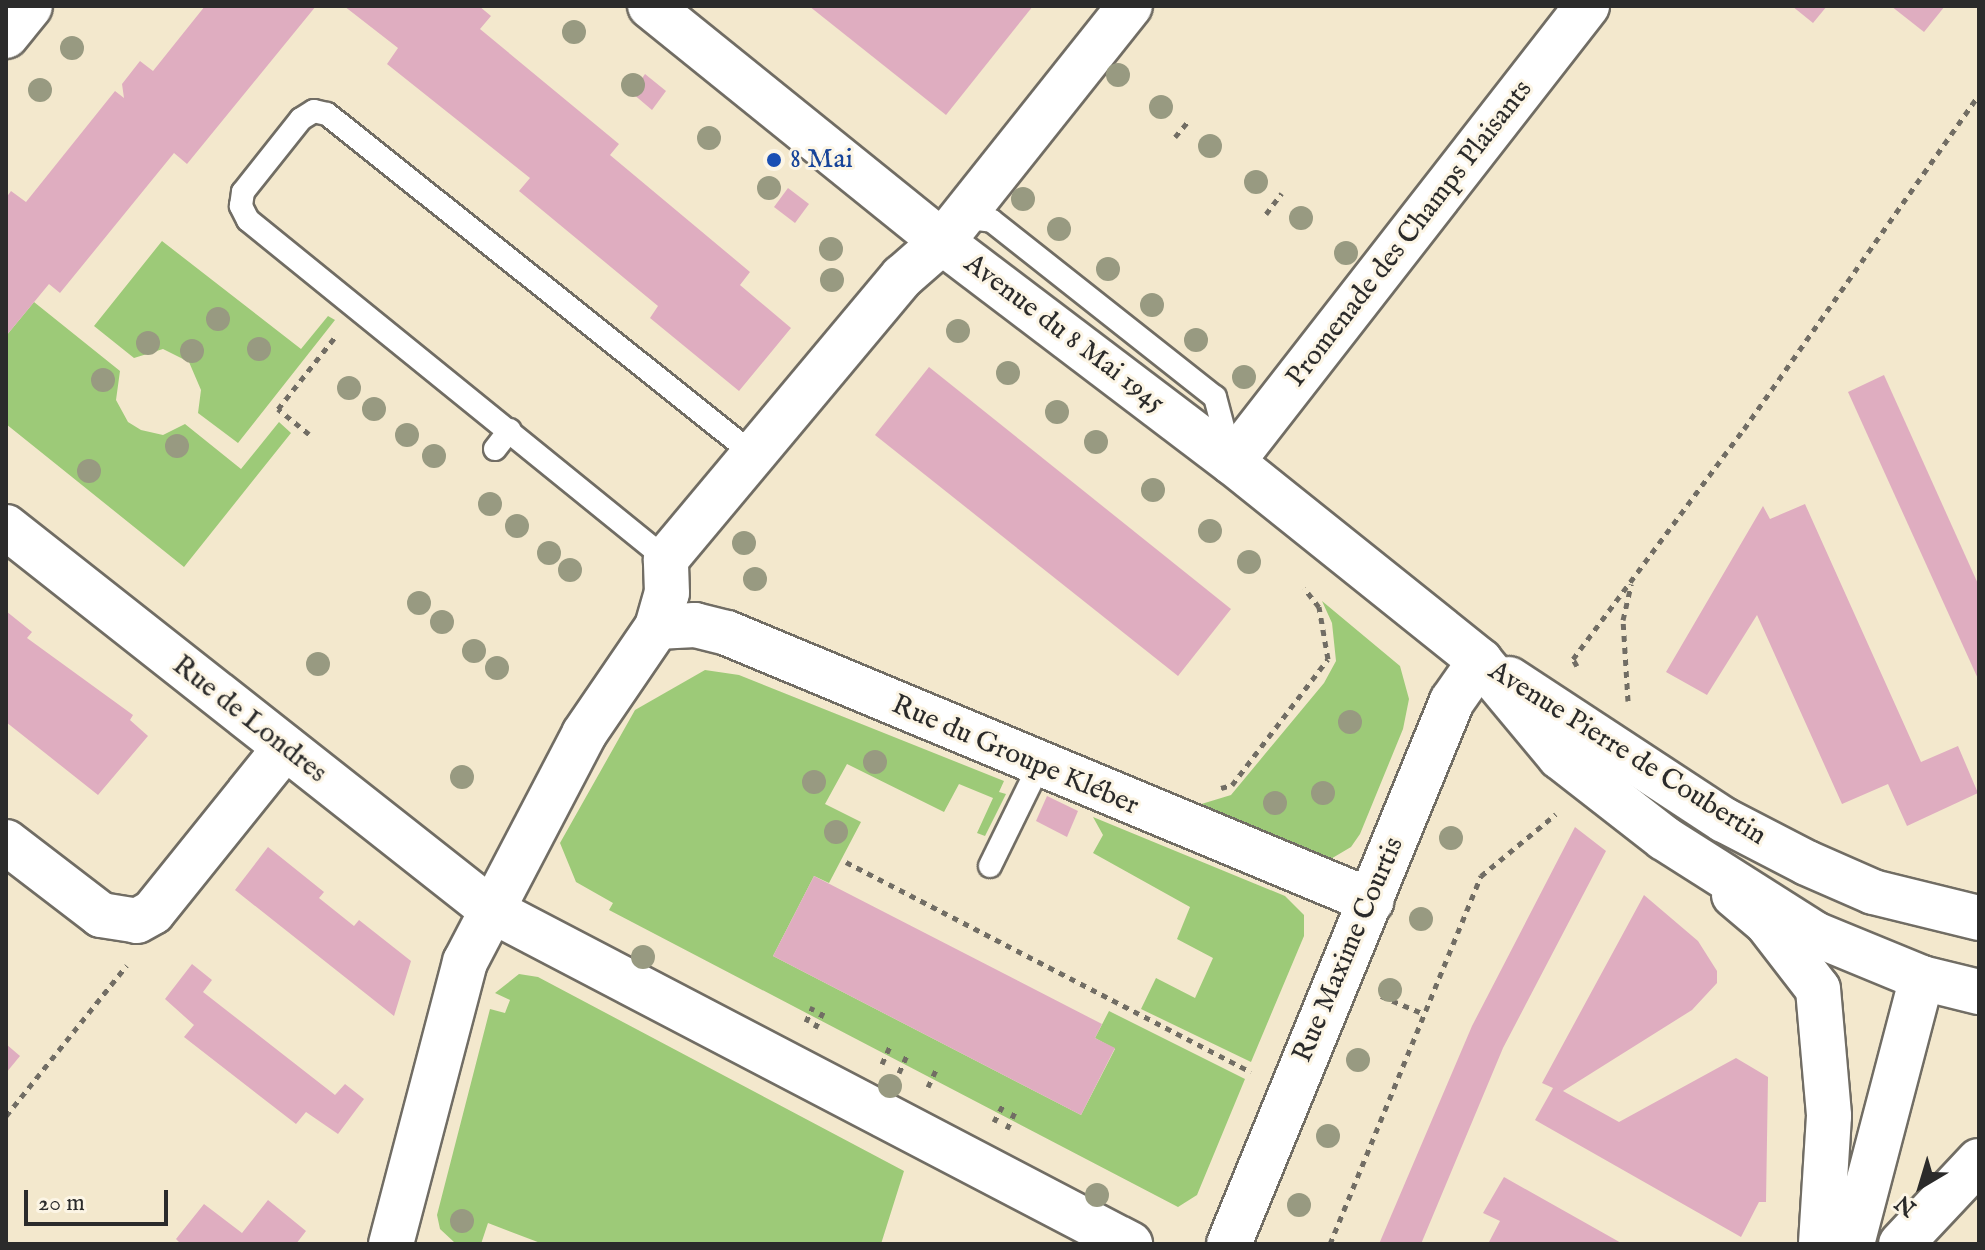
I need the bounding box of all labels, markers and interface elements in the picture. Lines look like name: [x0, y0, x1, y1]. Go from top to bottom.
street label: Promenade des Champs Plaisants: [1280, 74, 1540, 394]
place label: 8 Mai: [790, 143, 853, 177]
marker: 8 Mai: [765, 151, 783, 169]
street label: Avenue du 8 Mai 1945: [957, 248, 1171, 420]
street label: Rue de Londres: [165, 649, 333, 791]
street label: Avenue Pierre de Coubertin: [1482, 655, 1772, 853]
street label: Rue du Groupe Kléber: [886, 689, 1144, 823]
street label: Rue Maxime Courtis: [1286, 832, 1412, 1068]
north arrow: [1881, 1146, 1961, 1226]
scale bar: [28, 1174, 172, 1224]
text: 20 m: [38, 1188, 85, 1219]
text: N: [1890, 1188, 1922, 1222]

